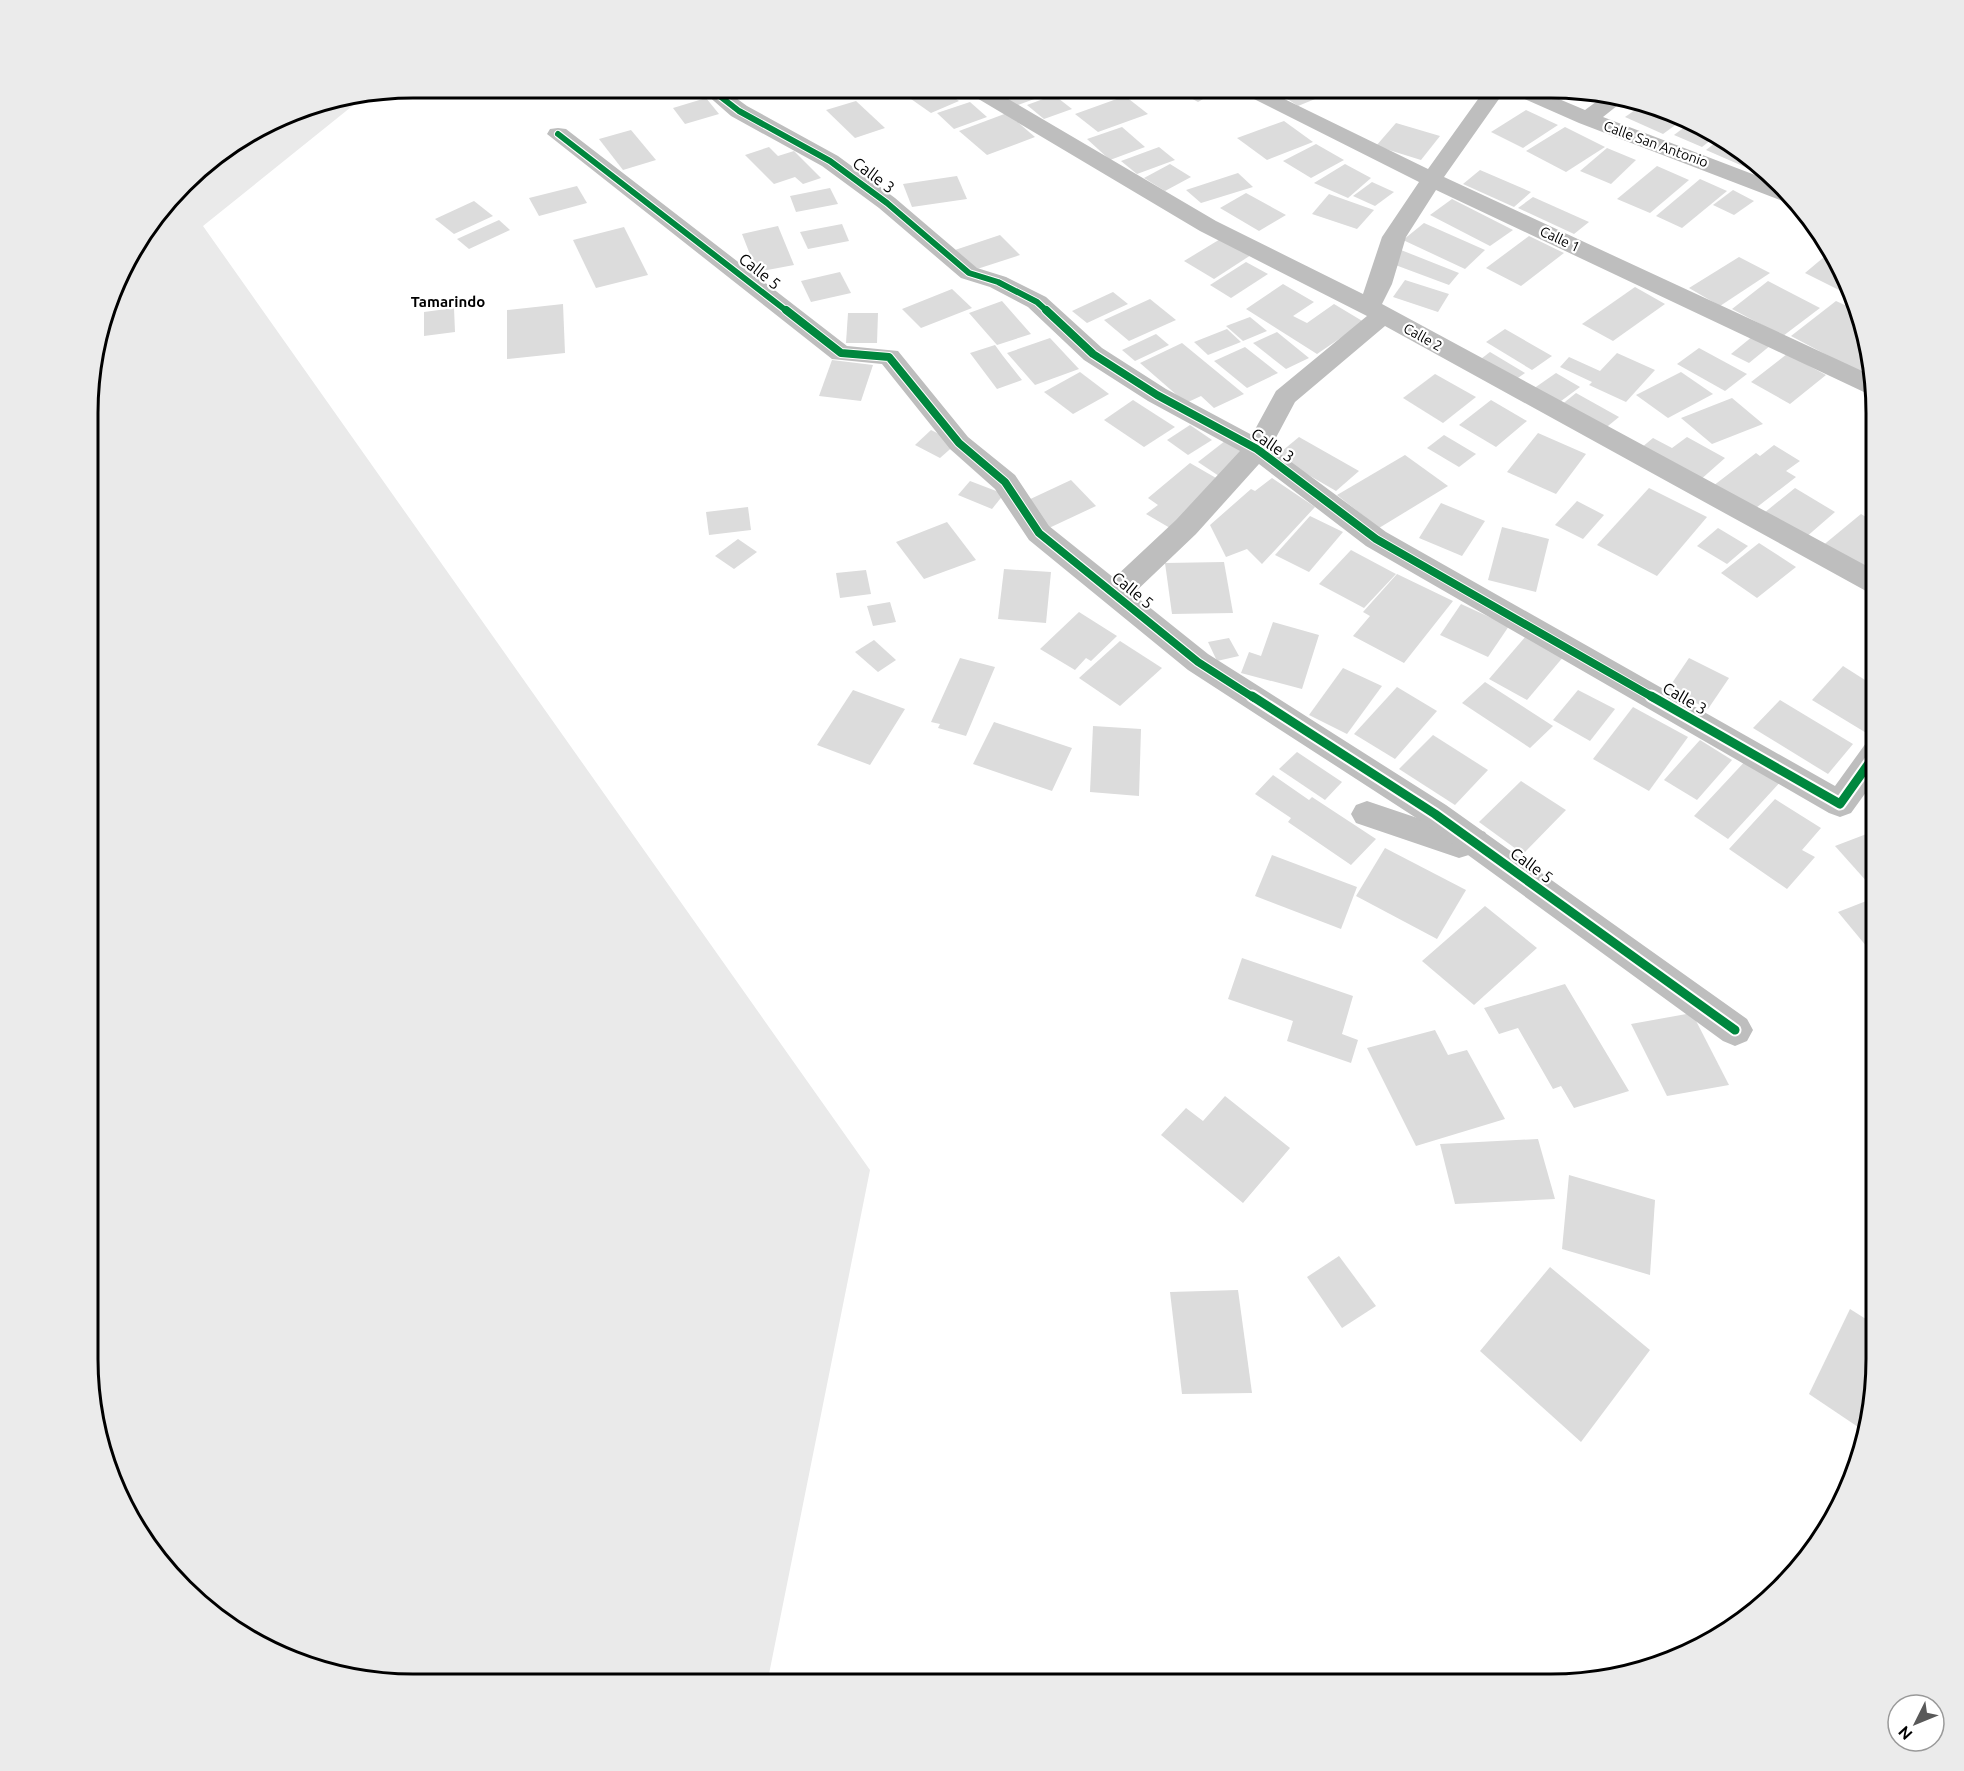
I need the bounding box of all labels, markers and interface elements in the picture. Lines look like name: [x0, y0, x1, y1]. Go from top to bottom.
street label: Calle San Antonio: [1602, 118, 1710, 170]
street label: Calle 3: [849, 153, 899, 197]
street label: Calle 1: [1538, 223, 1582, 255]
street label: Calle 5: [736, 249, 784, 293]
district label: Tamarindo: [411, 293, 485, 310]
street label: Calle 2: [1401, 320, 1445, 354]
street label: Calle 3: [1248, 424, 1298, 466]
street label: Calle 5: [1109, 568, 1157, 612]
street label: Calle 3: [1660, 678, 1710, 718]
street label: Calle 5: [1507, 844, 1557, 886]
north arrow: [1886, 1693, 1946, 1753]
text: N: [1894, 1723, 1916, 1744]

